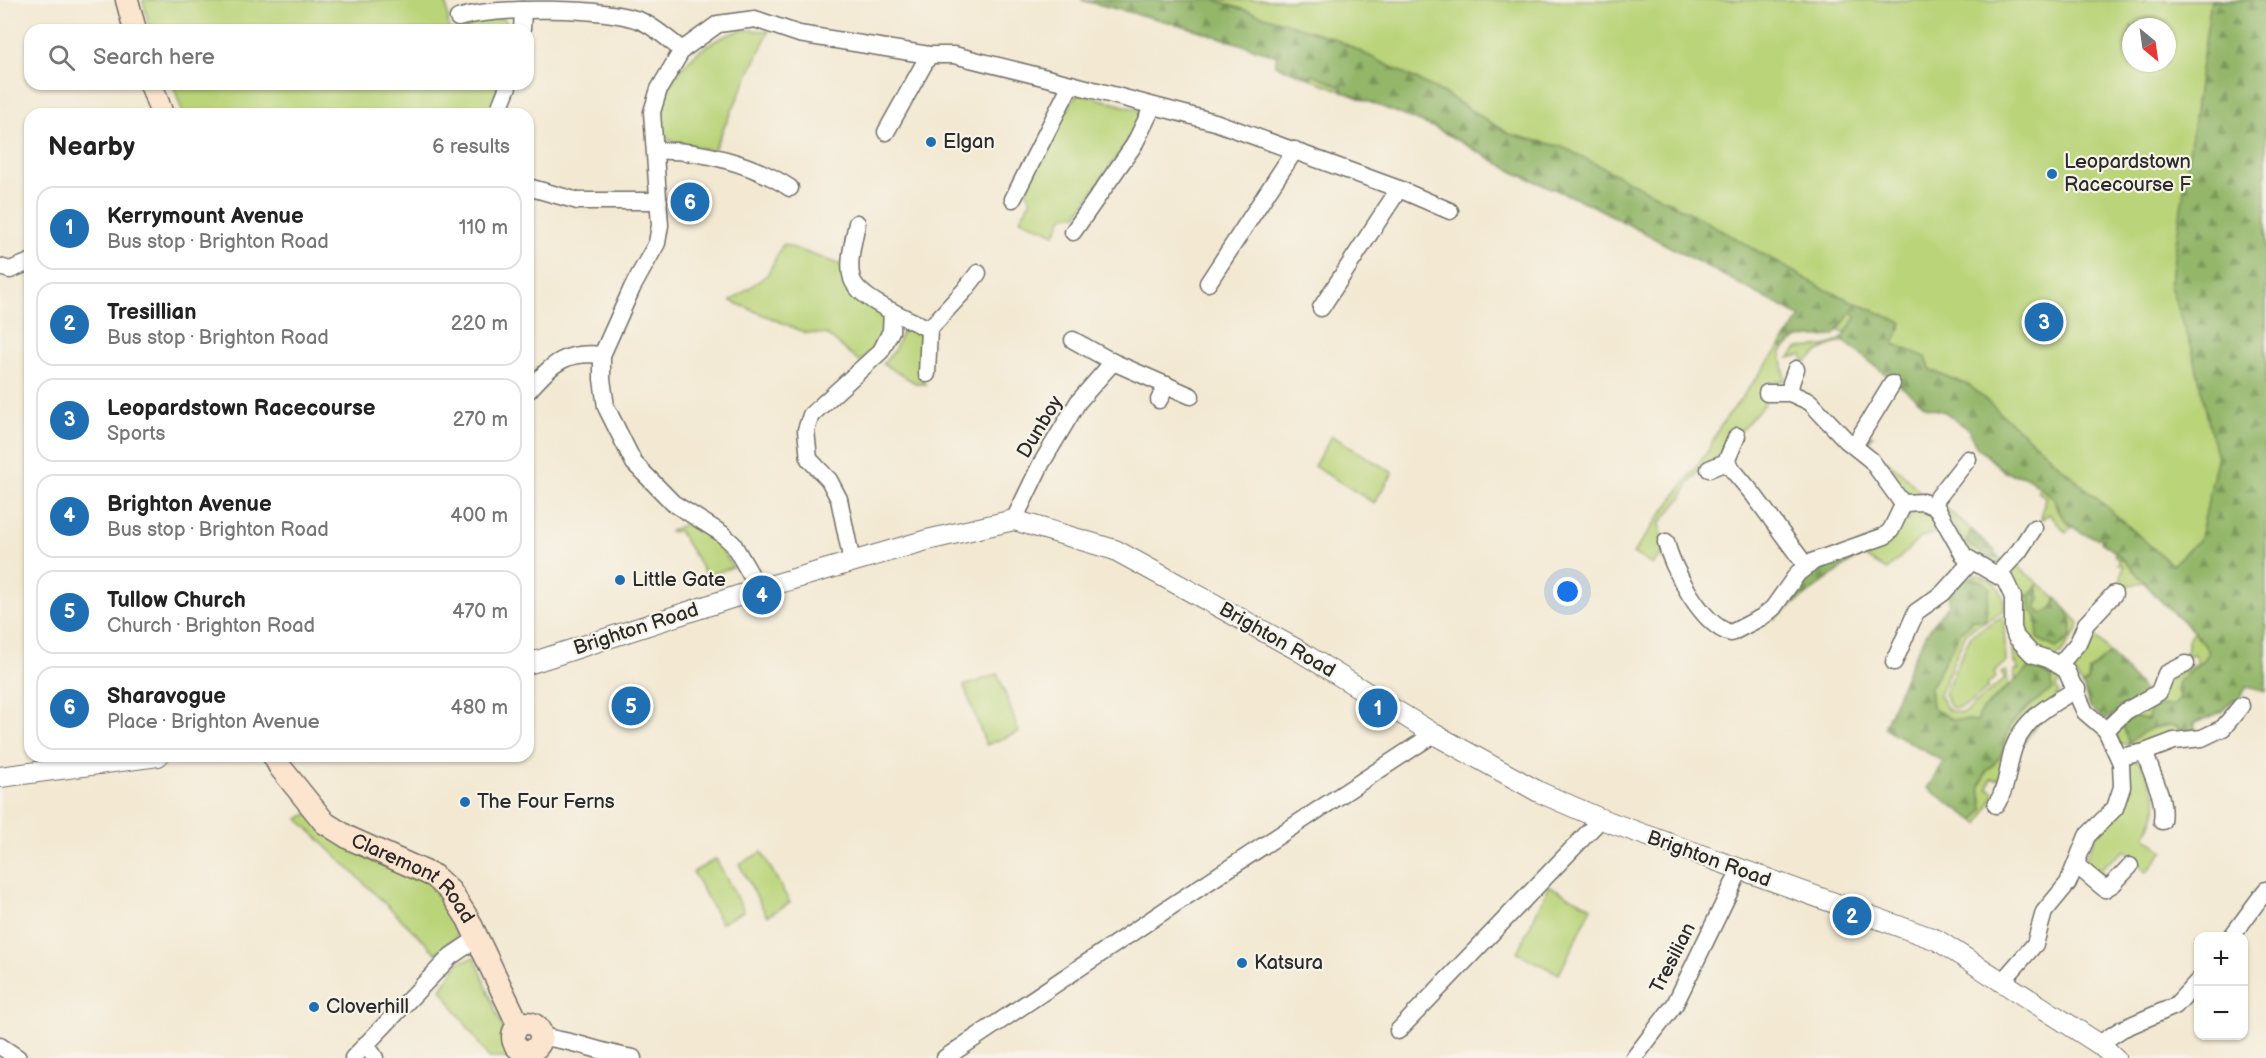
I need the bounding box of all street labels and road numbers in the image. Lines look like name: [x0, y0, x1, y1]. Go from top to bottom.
street label: Dunboy: [1012, 391, 1068, 463]
street label: Brighton Road: [570, 597, 702, 661]
street label: Brighton Road: [1215, 597, 1339, 683]
street label: Brighton Road: [1644, 825, 1774, 893]
street label: Claremont Road: [347, 828, 480, 928]
street label: Tresilian: [1645, 919, 1701, 997]

